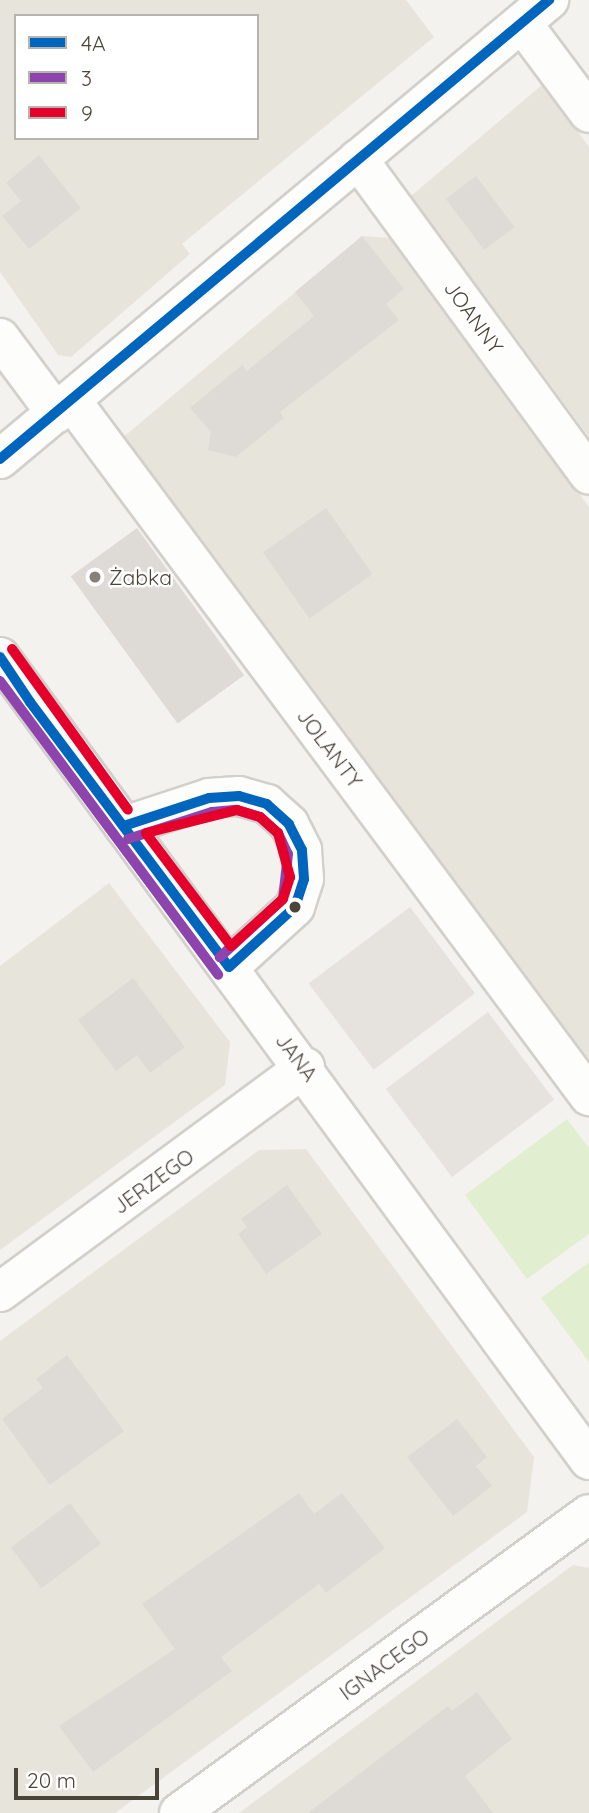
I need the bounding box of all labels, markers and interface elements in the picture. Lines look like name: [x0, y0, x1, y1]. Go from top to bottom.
legend: [14, 14, 259, 140]
text: 4A: [81, 30, 106, 56]
text: 3: [81, 65, 92, 91]
text: 9: [81, 100, 93, 126]
street label: JOANNY: [439, 276, 509, 358]
place label: Żabka: [109, 564, 172, 590]
marker: Żabka: [87, 569, 103, 585]
street label: JOLANTY: [292, 703, 368, 793]
unlabelled marker: [288, 900, 302, 914]
street label: JANA: [271, 1028, 323, 1086]
street label: JERZEGO: [108, 1143, 198, 1219]
street label: IGNACEGO: [334, 1623, 434, 1705]
scale bar: [18, 1754, 163, 1798]
text: 20 m: [27, 1767, 76, 1793]

